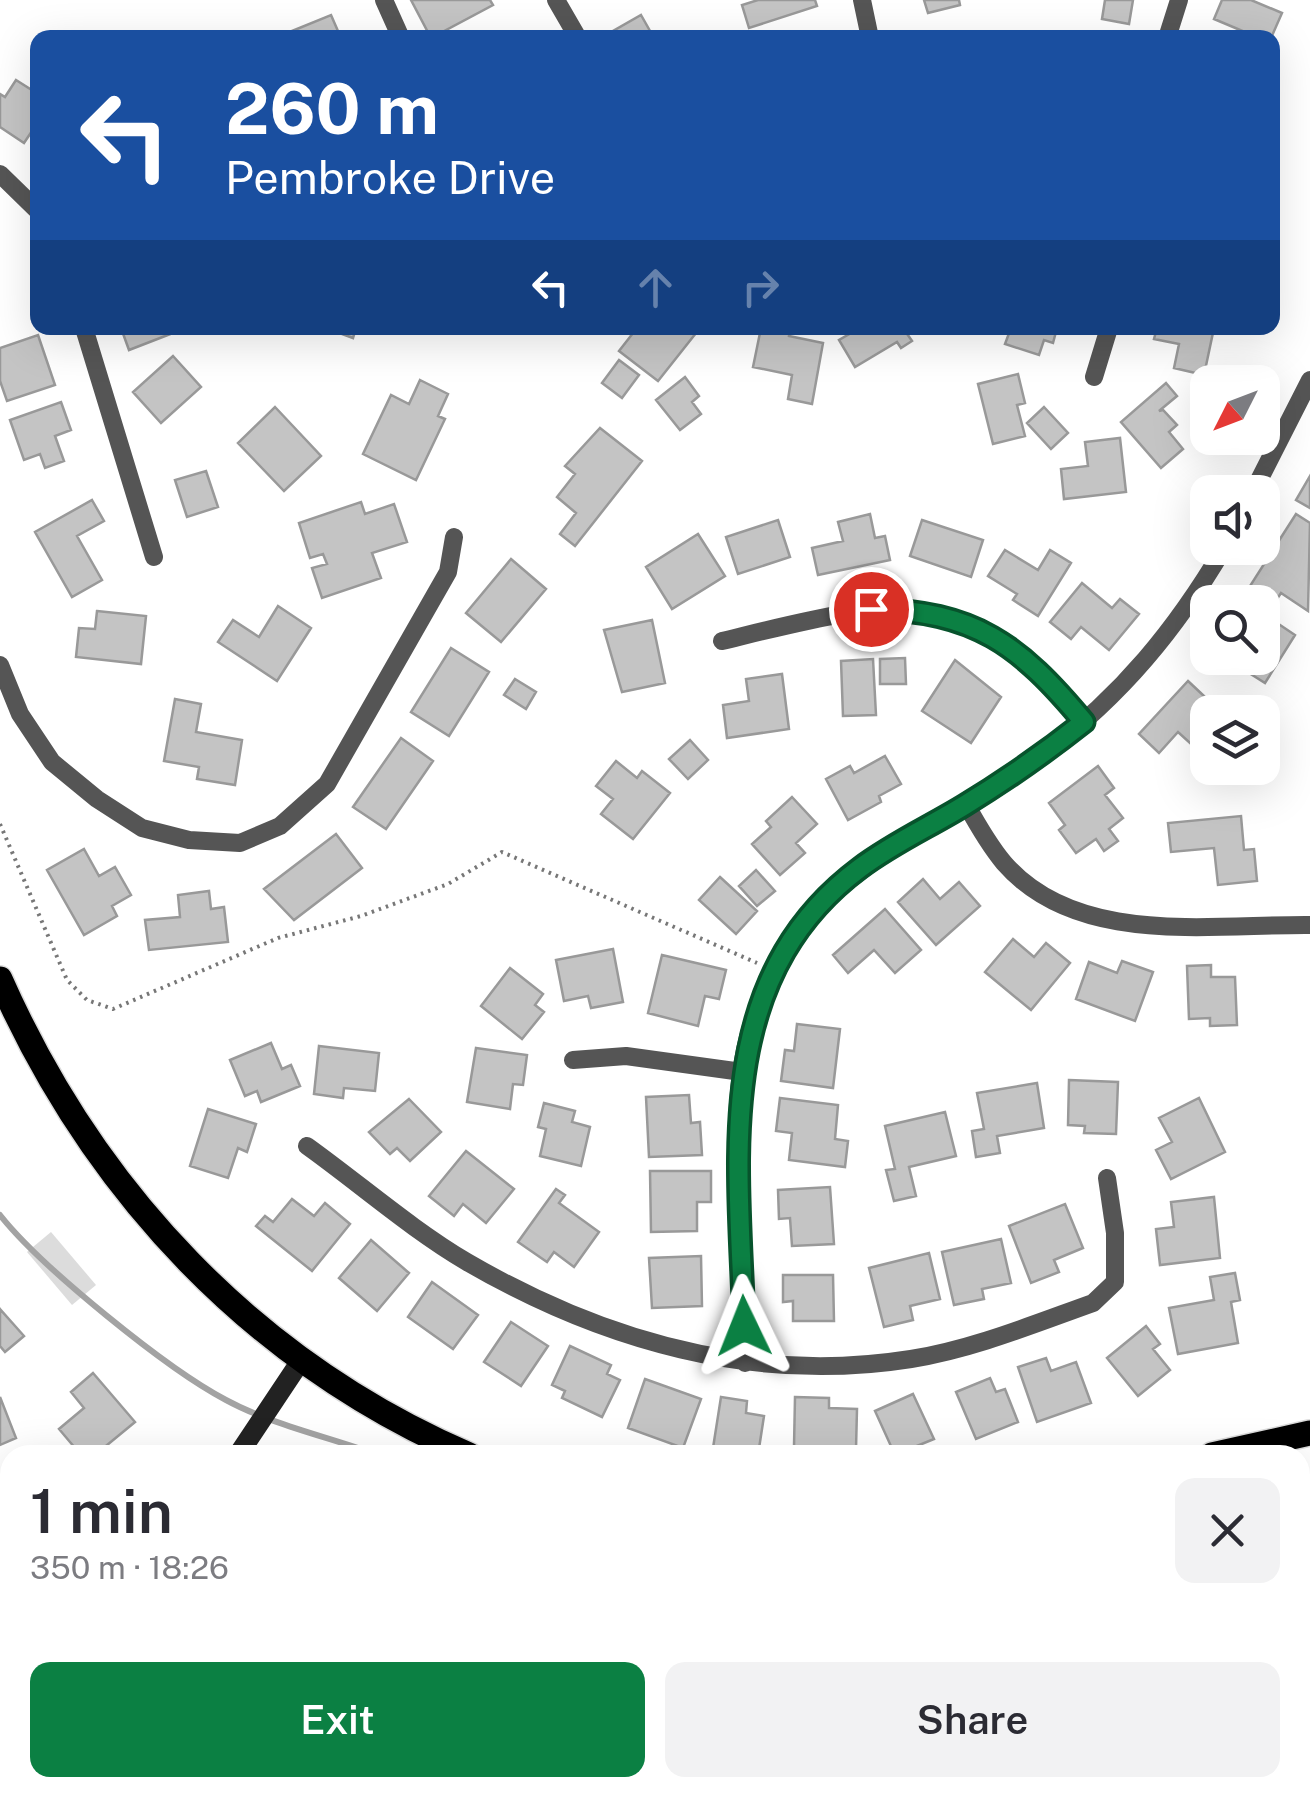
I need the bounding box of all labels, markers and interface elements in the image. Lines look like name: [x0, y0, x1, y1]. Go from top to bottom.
text: 260 m: [225, 67, 439, 150]
icon: left: [60, 70, 190, 200]
text: Pembroke Drive: [225, 151, 555, 204]
icon: left: [523, 260, 578, 315]
icon: ahead: [628, 260, 683, 315]
icon: right: [733, 260, 788, 315]
north arrow: [1190, 365, 1280, 455]
map controls: [1190, 365, 1280, 785]
button: sound: [1190, 475, 1280, 565]
pin: [829, 567, 914, 652]
icon: arrive: [844, 582, 899, 637]
button: search: [1190, 585, 1280, 675]
button: layers: [1190, 695, 1280, 785]
position arrow: [692, 1274, 796, 1378]
text: 1 min: [30, 1476, 173, 1547]
button: close: [1175, 1478, 1280, 1583]
text: 350 m · 18:26: [30, 1549, 229, 1586]
button: Exit: [30, 1662, 645, 1777]
button: Share: [665, 1662, 1280, 1777]

